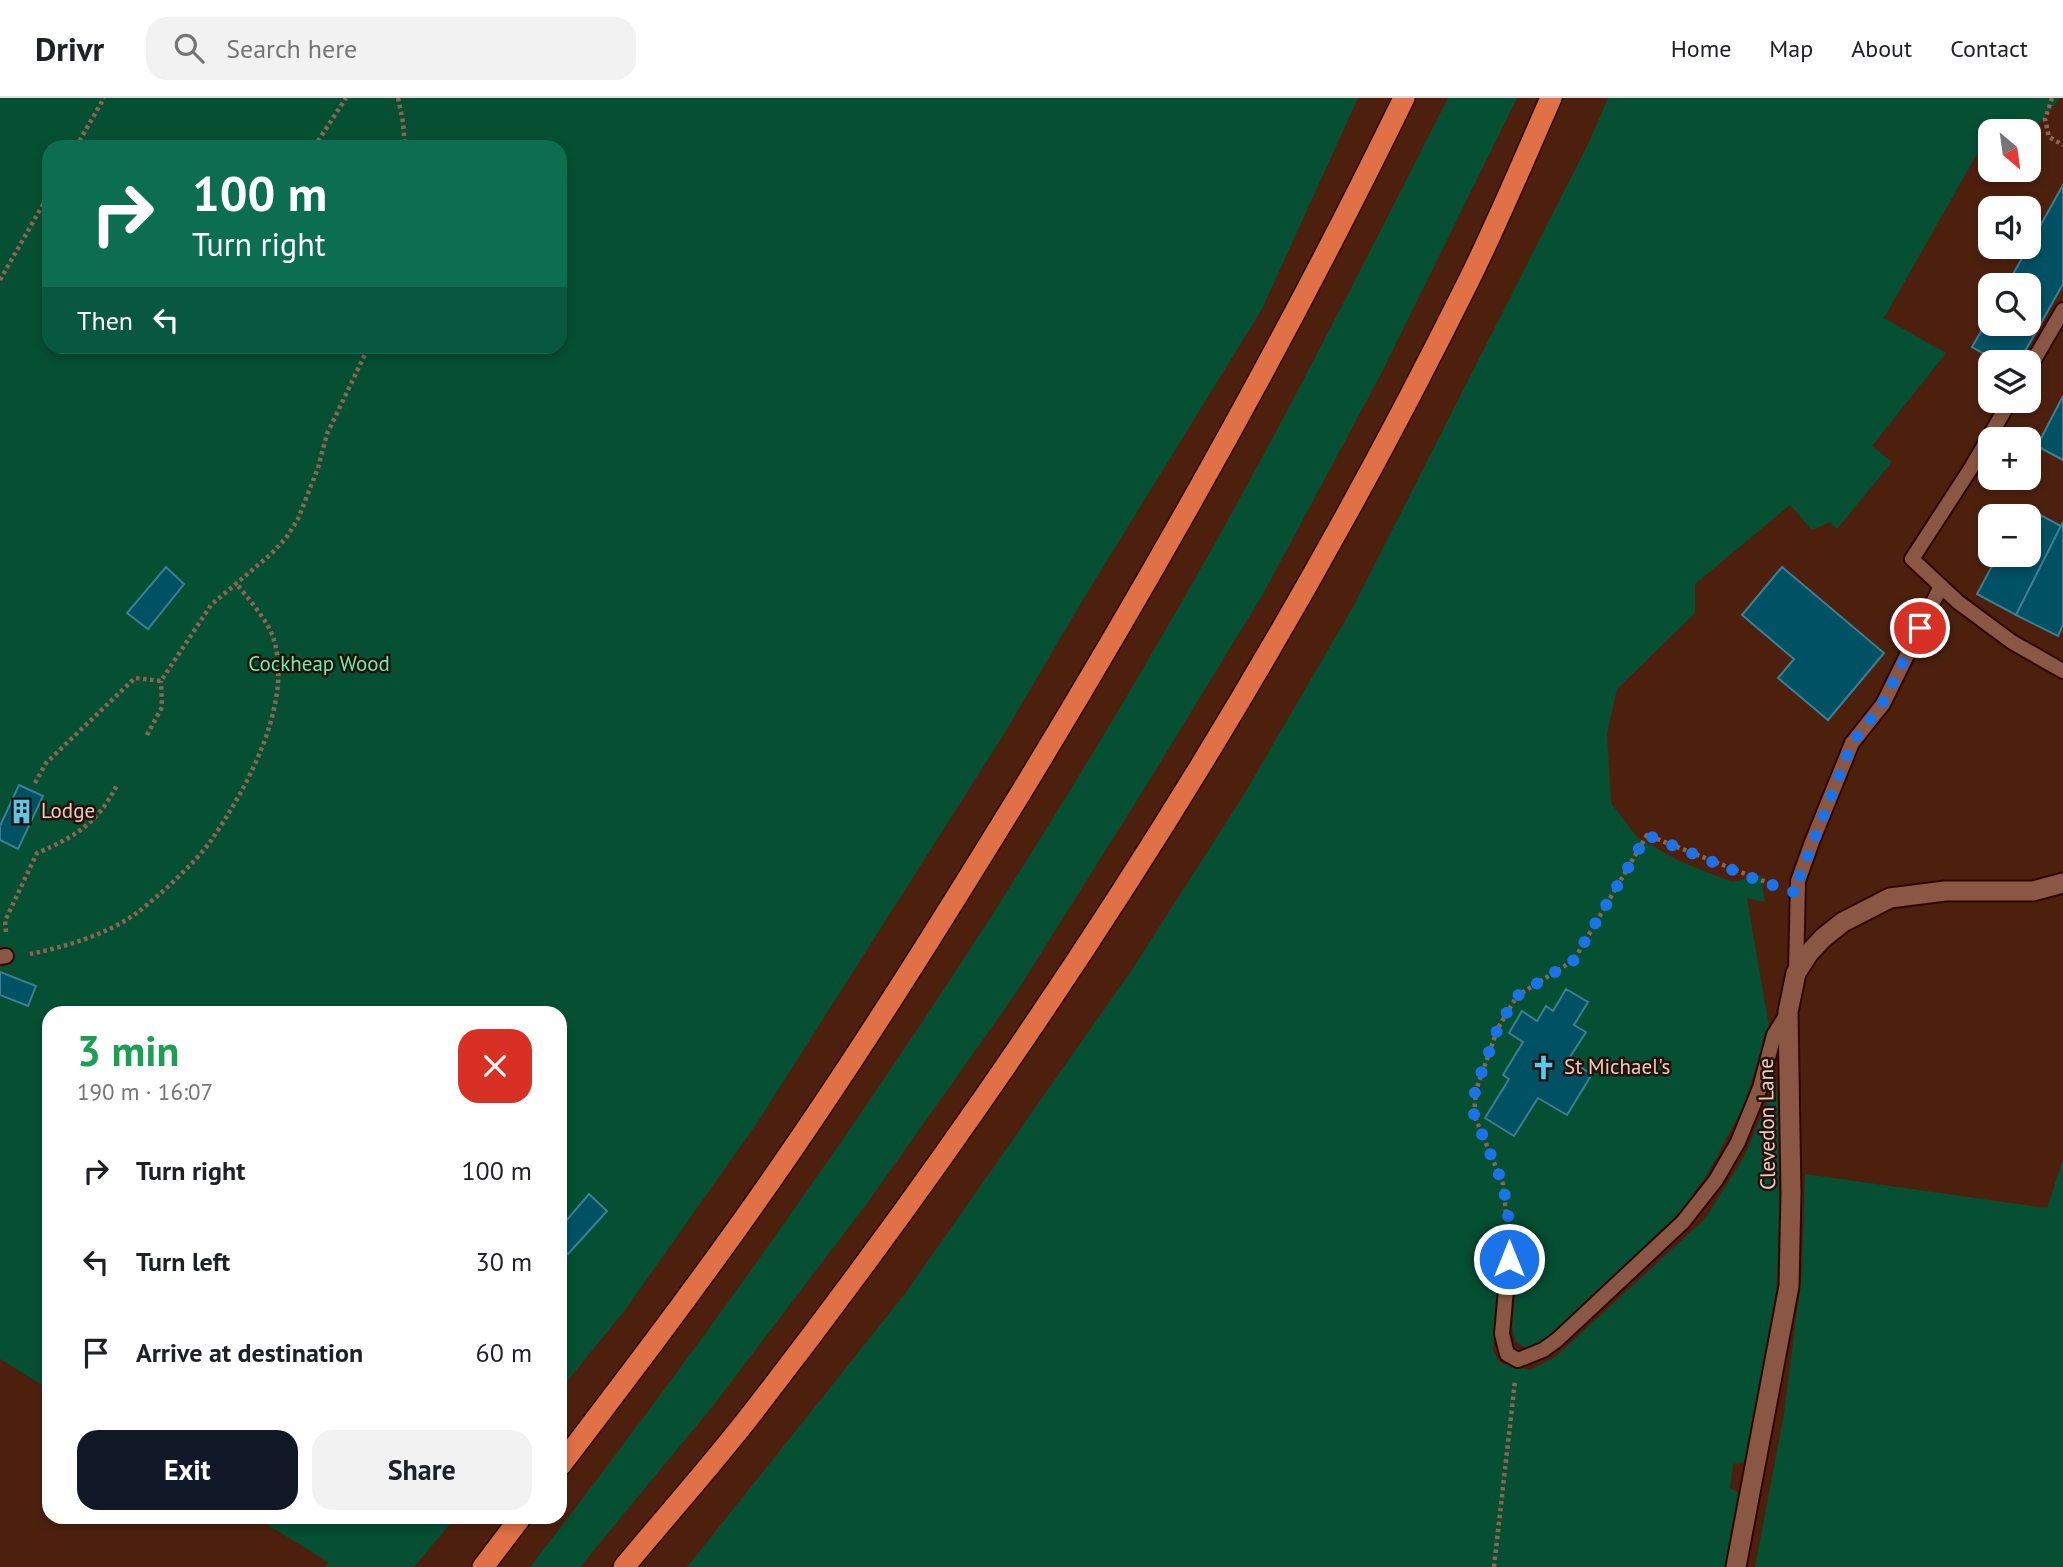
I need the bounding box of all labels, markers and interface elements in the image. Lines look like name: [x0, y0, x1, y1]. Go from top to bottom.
search box: [146, 17, 636, 80]
text: Drivr: [35, 27, 104, 70]
icon: search: [170, 29, 208, 67]
text: Search here: [226, 32, 357, 65]
text: Home: [1671, 33, 1731, 64]
text: Map: [1769, 33, 1813, 64]
text: About: [1851, 33, 1912, 64]
text: Contact: [1950, 33, 2028, 64]
north arrow: [1978, 119, 2040, 182]
map controls: [1978, 119, 2041, 567]
text: 100 m: [192, 161, 327, 225]
icon: right: [77, 168, 168, 259]
button: sound: [1978, 196, 2041, 259]
text: Turn right: [192, 223, 326, 265]
button: search: [1978, 273, 2041, 336]
icon: left: [147, 301, 185, 339]
text: Then: [77, 304, 133, 337]
button: layers: [1978, 350, 2041, 413]
button: +: [1978, 427, 2041, 490]
button: −: [1978, 504, 2041, 567]
pin: [1890, 598, 1950, 658]
icon: arrive: [1901, 609, 1939, 647]
park label: Cockheap Wood: [248, 650, 390, 677]
building icon: Lodge: [7, 797, 35, 825]
place label: Lodge: [41, 797, 95, 824]
text: 3 min: [77, 1023, 179, 1078]
button: close: [458, 1029, 532, 1103]
church icon: St Michael's: [1530, 1053, 1558, 1081]
place label: St Michael's: [1564, 1053, 1670, 1080]
street label: Clevedon Lane: [1752, 1058, 1781, 1190]
text: 190 m · 16:07: [77, 1077, 213, 1106]
icon: right: [77, 1152, 115, 1190]
text: Turn right: [136, 1154, 245, 1187]
text: 100 m: [461, 1154, 532, 1187]
position arrow: [1472, 1222, 1546, 1296]
icon: left: [77, 1243, 115, 1281]
text: Turn left: [136, 1245, 230, 1278]
text: 30 m: [476, 1245, 532, 1278]
icon: arrive: [77, 1334, 115, 1372]
text: Arrive at destination: [136, 1336, 363, 1369]
text: 60 m: [476, 1336, 532, 1369]
button: Exit: [77, 1430, 298, 1510]
button: Share: [312, 1430, 532, 1510]

